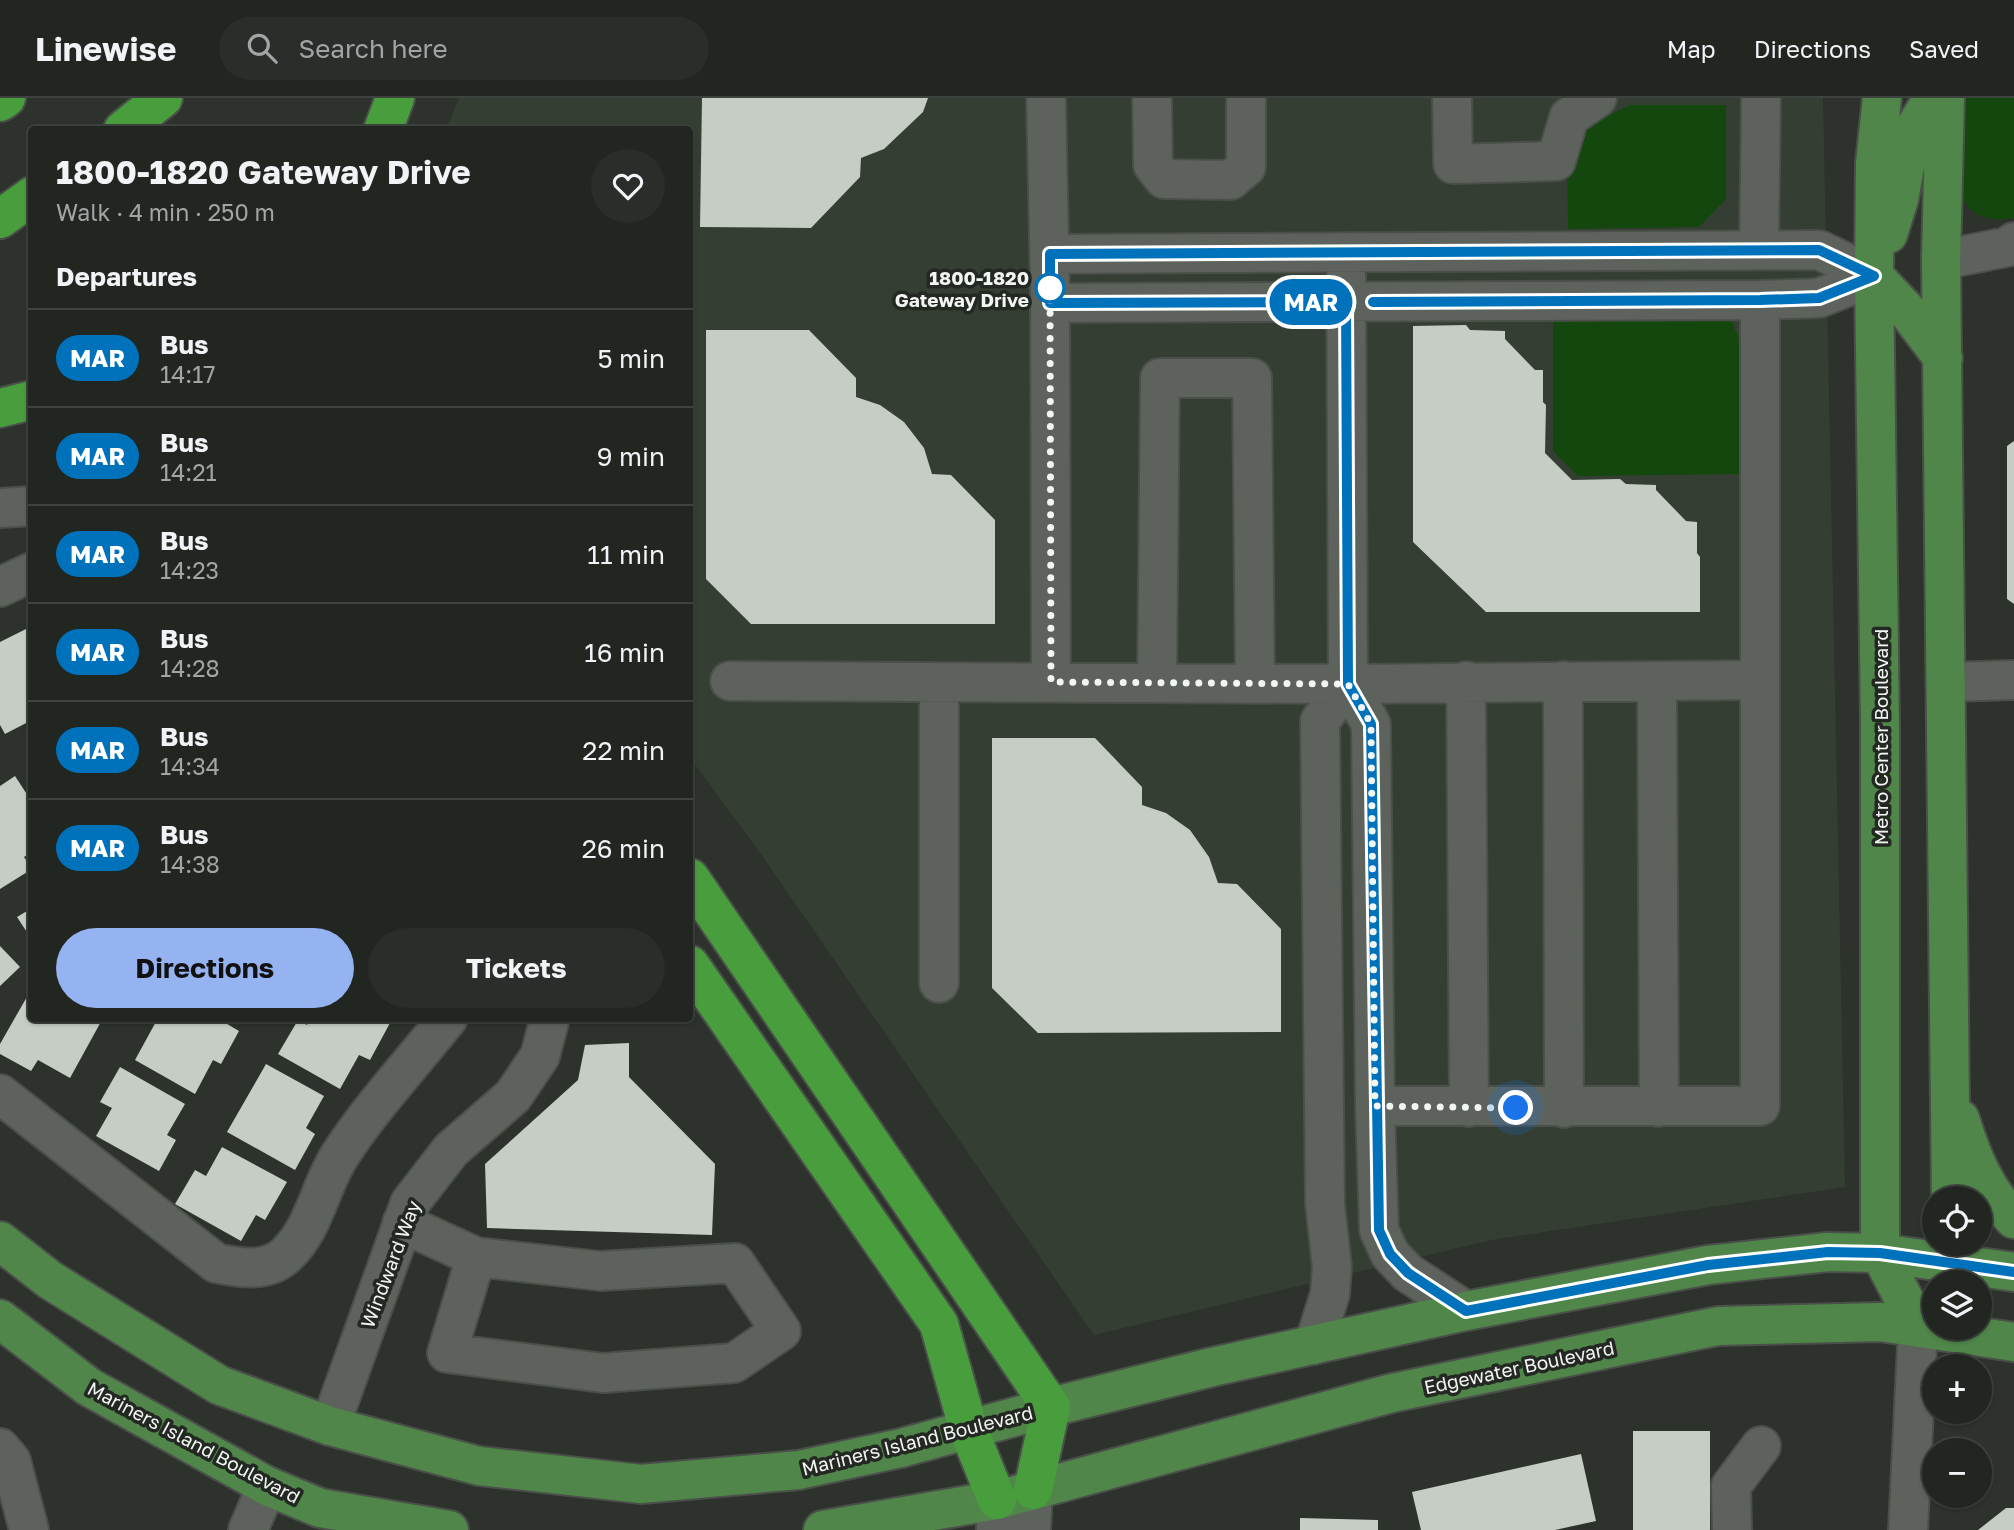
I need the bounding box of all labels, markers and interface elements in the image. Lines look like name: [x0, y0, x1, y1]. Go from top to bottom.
search box: [219, 17, 709, 80]
text: Linewise: [35, 29, 177, 68]
icon: search: [243, 29, 281, 67]
text: Search here: [299, 33, 448, 64]
text: Map: [1667, 34, 1716, 63]
text: Directions: [1754, 34, 1871, 63]
text: Saved: [1909, 34, 1979, 63]
button: heart: [591, 149, 665, 223]
text: 1800-1820 Gateway Drive: [56, 152, 471, 191]
text: Walk · 4 min · 250 m: [56, 198, 275, 226]
text: Departures: [56, 261, 197, 292]
place label: 1800-1820 Gateway Drive: [895, 266, 1029, 311]
marker: 1800-1820 Gateway Drive: [1035, 273, 1065, 303]
line badge: MAR: [1271, 279, 1351, 325]
text: MAR: [1283, 287, 1339, 316]
text: Bus: [160, 329, 208, 360]
text: MAR: [70, 343, 125, 372]
text: 5 min: [597, 343, 665, 374]
text: 14:17: [160, 360, 216, 388]
text: Bus: [160, 427, 208, 458]
text: MAR: [70, 441, 125, 470]
text: 9 min: [597, 441, 665, 472]
text: 14:21: [160, 458, 217, 486]
text: Bus: [160, 525, 208, 556]
text: MAR: [70, 539, 125, 568]
text: 11 min: [587, 539, 665, 570]
text: 14:23: [160, 556, 219, 584]
text: Bus: [160, 623, 208, 654]
street label: Metro Center Boulevard: [1869, 629, 1892, 845]
text: MAR: [70, 637, 125, 666]
text: 16 min: [584, 637, 665, 668]
text: 14:28: [160, 654, 220, 682]
text: Bus: [160, 721, 208, 752]
text: MAR: [70, 735, 125, 764]
text: 22 min: [582, 735, 665, 766]
text: 14:34: [160, 752, 220, 780]
text: Bus: [160, 819, 208, 850]
text: MAR: [70, 833, 125, 862]
text: 26 min: [582, 833, 665, 864]
text: 14:38: [160, 850, 220, 878]
button: Directions: [56, 928, 354, 1008]
button: Tickets: [368, 928, 665, 1008]
your location: [1498, 1090, 1533, 1125]
map controls: [1922, 1186, 1992, 1508]
button: locate: [1922, 1186, 1992, 1256]
street label: Windward Way: [355, 1197, 425, 1331]
button: layers: [1922, 1270, 1992, 1340]
street label: Edgewater Boulevard: [1422, 1336, 1616, 1398]
button: +: [1922, 1354, 1992, 1424]
street label: Mariners Island Boulevard: [84, 1376, 304, 1508]
street label: Mariners Island Boulevard: [799, 1400, 1035, 1480]
button: −: [1922, 1438, 1992, 1508]

